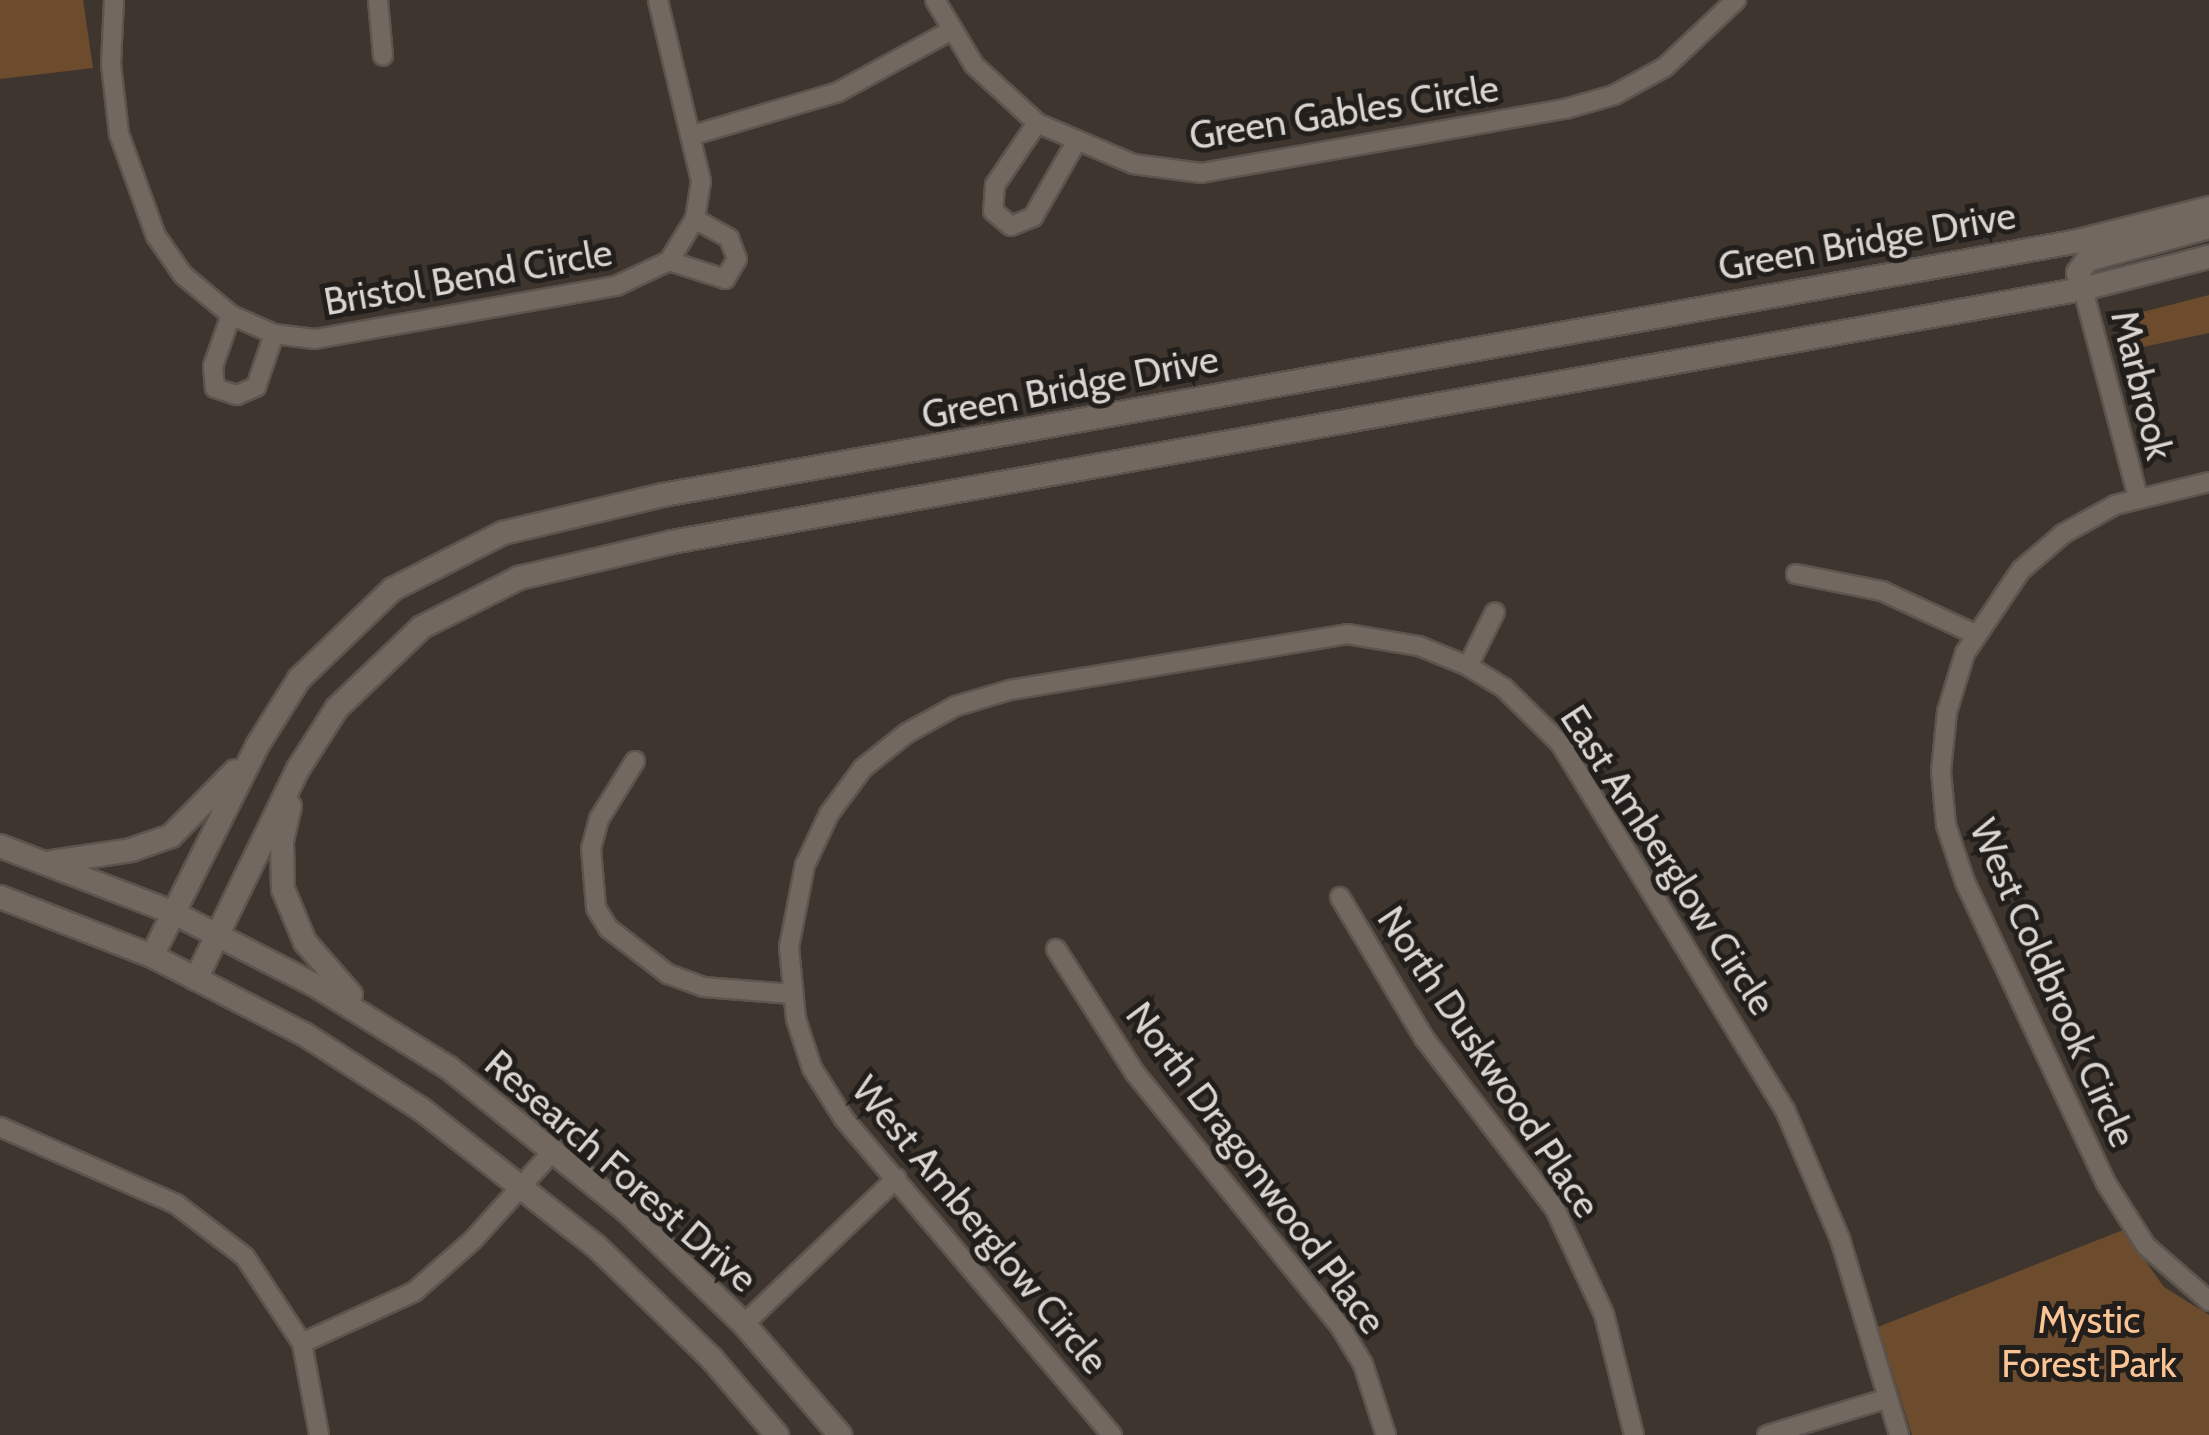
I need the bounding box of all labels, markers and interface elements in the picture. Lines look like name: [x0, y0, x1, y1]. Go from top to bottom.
street label: Green Gables Circle: [1186, 65, 1502, 159]
street label: Green Bridge Drive: [1715, 192, 2019, 290]
street label: Bristol Bend Circle: [320, 229, 616, 325]
street label: Marbrook: [2101, 306, 2183, 464]
street label: Green Bridge Drive: [918, 336, 1222, 438]
street label: East Amberglow Circle: [1551, 697, 1785, 1023]
street label: West Coldbrook Circle: [1960, 812, 2146, 1154]
street label: North Duskwood Place: [1368, 898, 1610, 1226]
street label: North Dragonwood Place: [1116, 993, 1396, 1343]
street label: Research Forest Drive: [476, 1040, 766, 1302]
street label: West Amberglow Circle: [842, 1067, 1118, 1383]
park label: Mystic Forest Park: [2001, 1297, 2177, 1386]

